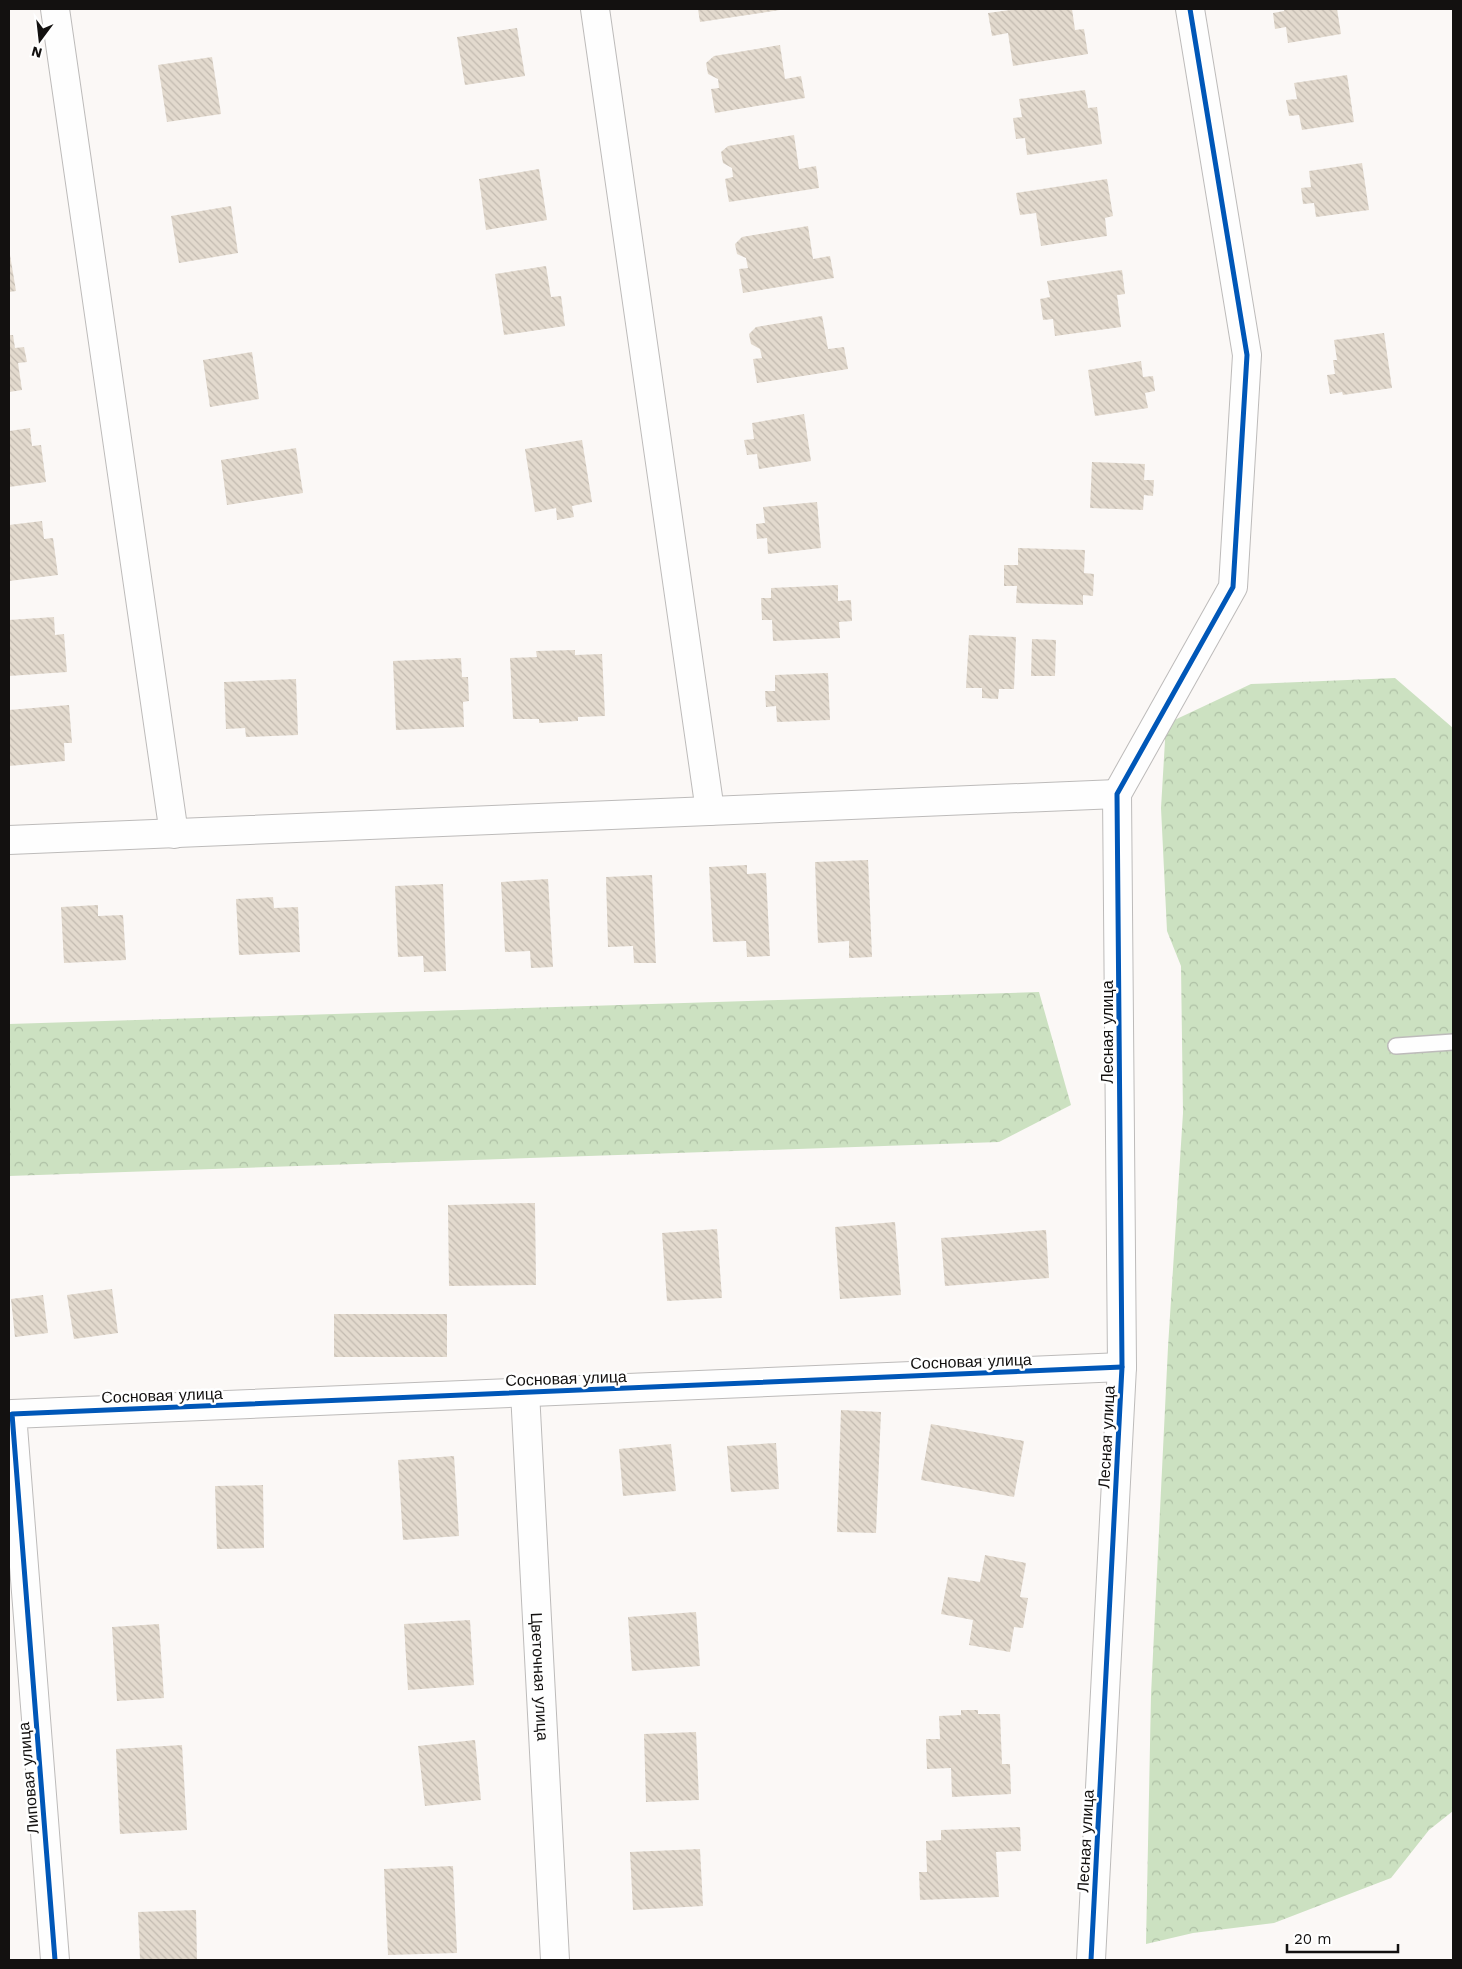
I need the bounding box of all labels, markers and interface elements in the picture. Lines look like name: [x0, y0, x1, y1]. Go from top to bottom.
north arrow: [15, 15, 65, 65]
text: N: [30, 43, 44, 62]
street label: Лесная улица: [1098, 980, 1117, 1084]
street label: Сосновая улица: [910, 1350, 1032, 1373]
street label: Сосновая улица: [505, 1367, 627, 1390]
street label: Сосновая улица: [101, 1384, 223, 1407]
street label: Лесная улица: [1094, 1385, 1119, 1489]
street label: Цветочная улица: [527, 1612, 552, 1741]
street label: Липовая улица: [14, 1721, 43, 1835]
street label: Лесная улица: [1073, 1789, 1098, 1893]
scale bar: [1287, 1922, 1398, 1954]
text: 20 m: [1294, 1930, 1332, 1948]

